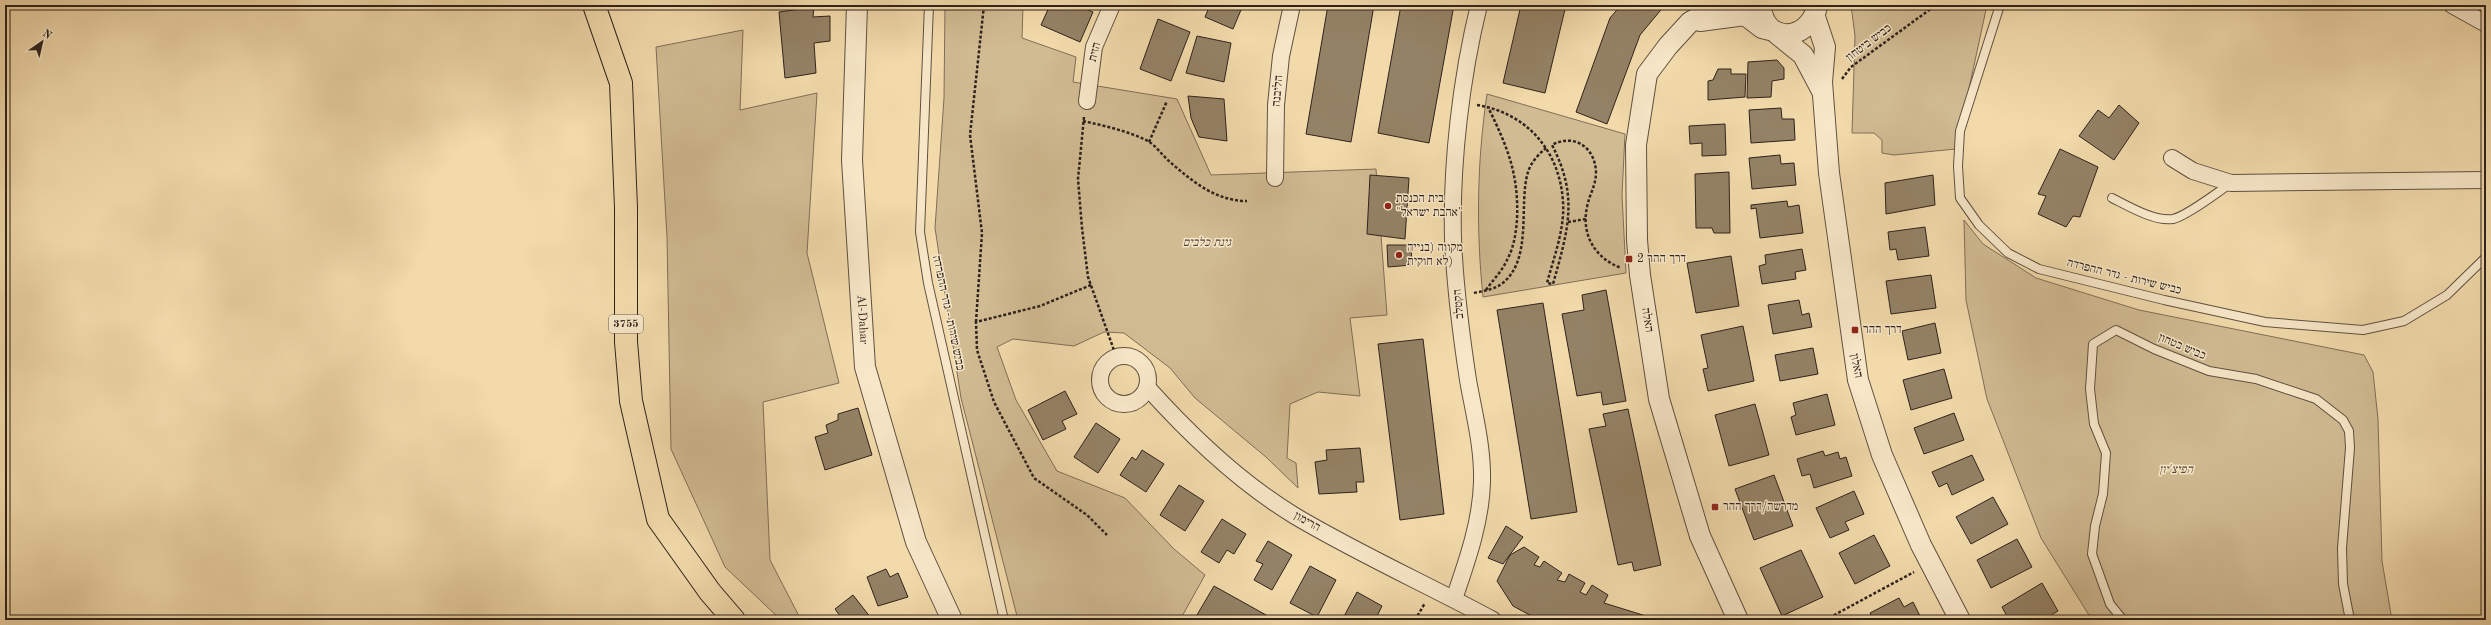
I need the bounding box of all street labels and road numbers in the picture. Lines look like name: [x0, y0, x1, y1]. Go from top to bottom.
street label: כביש ביטחון: [1844, 22, 1894, 64]
street label: הזית: [1087, 41, 1103, 63]
street label: הליבנה: [1269, 75, 1285, 107]
street label: כביש שירות - גדר ההפרדה: [930, 254, 966, 372]
street label: כביש שירות - גדר ההפרדה: [2066, 257, 2183, 297]
street label: הקטלב: [1450, 288, 1466, 320]
street label: Al-Dahar: [854, 294, 870, 345]
street label: האלה: [1639, 306, 1657, 333]
road number: 3755: [609, 315, 643, 333]
street label: כביש בטחון: [2157, 332, 2208, 362]
street label: האלון: [1848, 352, 1866, 379]
street label: הרימון: [1292, 510, 1322, 534]

